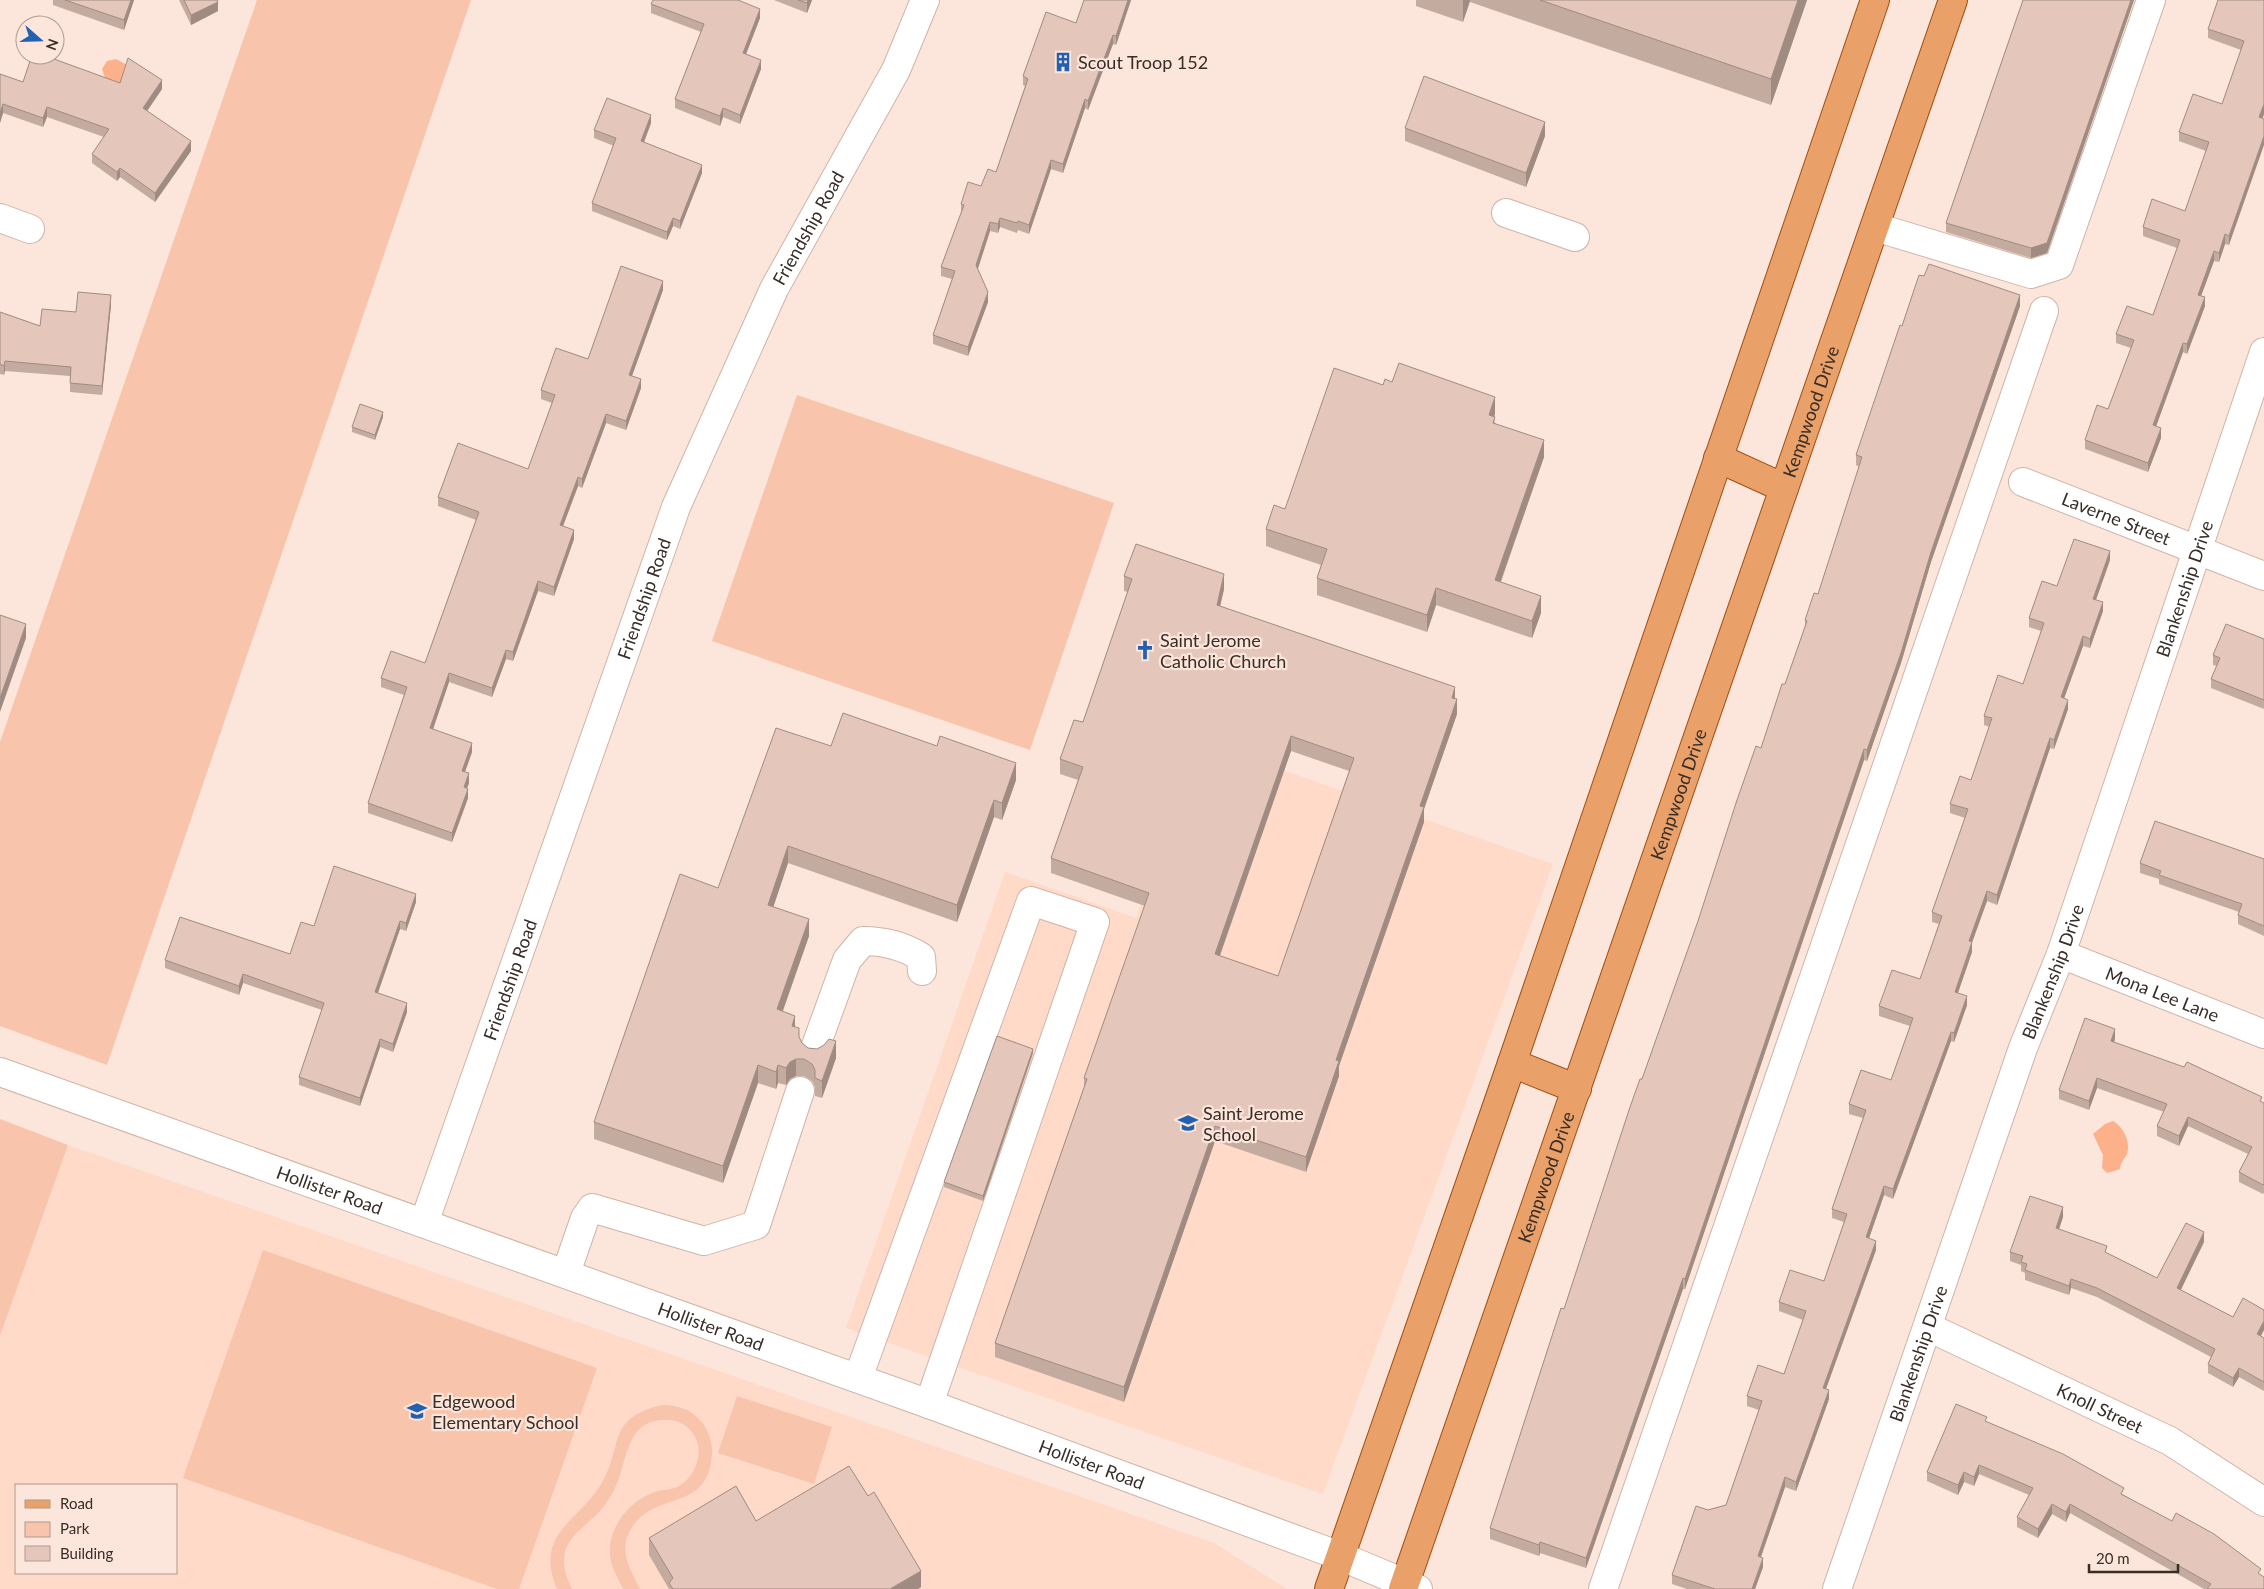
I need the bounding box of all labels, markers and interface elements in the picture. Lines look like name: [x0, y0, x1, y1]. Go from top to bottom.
north arrow: [15, 15, 65, 65]
text: N: [43, 37, 63, 53]
building icon: Scout Troop 152: [1052, 51, 1074, 73]
place label: Scout Troop 152: [1078, 51, 1208, 73]
street label: Friendship Road: [768, 167, 848, 289]
street label: Kempwood Drive: [1778, 343, 1843, 480]
street label: Laverne Street: [2059, 487, 2174, 550]
street label: Blankenship Drive: [2151, 518, 2217, 660]
street label: Friendship Road: [612, 535, 675, 662]
place label: Saint Jerome Catholic Church: [1160, 629, 1286, 672]
church icon: Saint Jerome Catholic Church: [1134, 639, 1156, 661]
street label: Kempwood Drive: [1645, 726, 1711, 863]
street label: Blankenship Drive: [2017, 901, 2088, 1042]
street label: Friendship Road: [478, 916, 541, 1043]
street label: Mona Lee Lane: [2102, 962, 2222, 1026]
place label: Saint Jerome School: [1203, 1102, 1304, 1145]
street label: Kempwood Drive: [1513, 1108, 1579, 1246]
school or university icon: Saint Jerome School: [1177, 1112, 1199, 1134]
street label: Hollister Road: [274, 1161, 386, 1219]
street label: Blankenship Drive: [1884, 1282, 1952, 1425]
street label: Hollister Road: [655, 1297, 767, 1355]
street label: Knoll Street: [2053, 1378, 2147, 1438]
place label: Edgewood Elementary School: [432, 1390, 579, 1433]
school or university icon: Edgewood Elementary School: [406, 1400, 428, 1422]
street label: Hollister Road: [1036, 1435, 1148, 1494]
legend: [15, 1484, 178, 1574]
text: Road: [60, 1494, 93, 1512]
text: Park: [60, 1519, 90, 1537]
scale bar: [2089, 1542, 2178, 1574]
text: Building: [60, 1544, 113, 1562]
text: 20 m: [2096, 1549, 2130, 1567]

